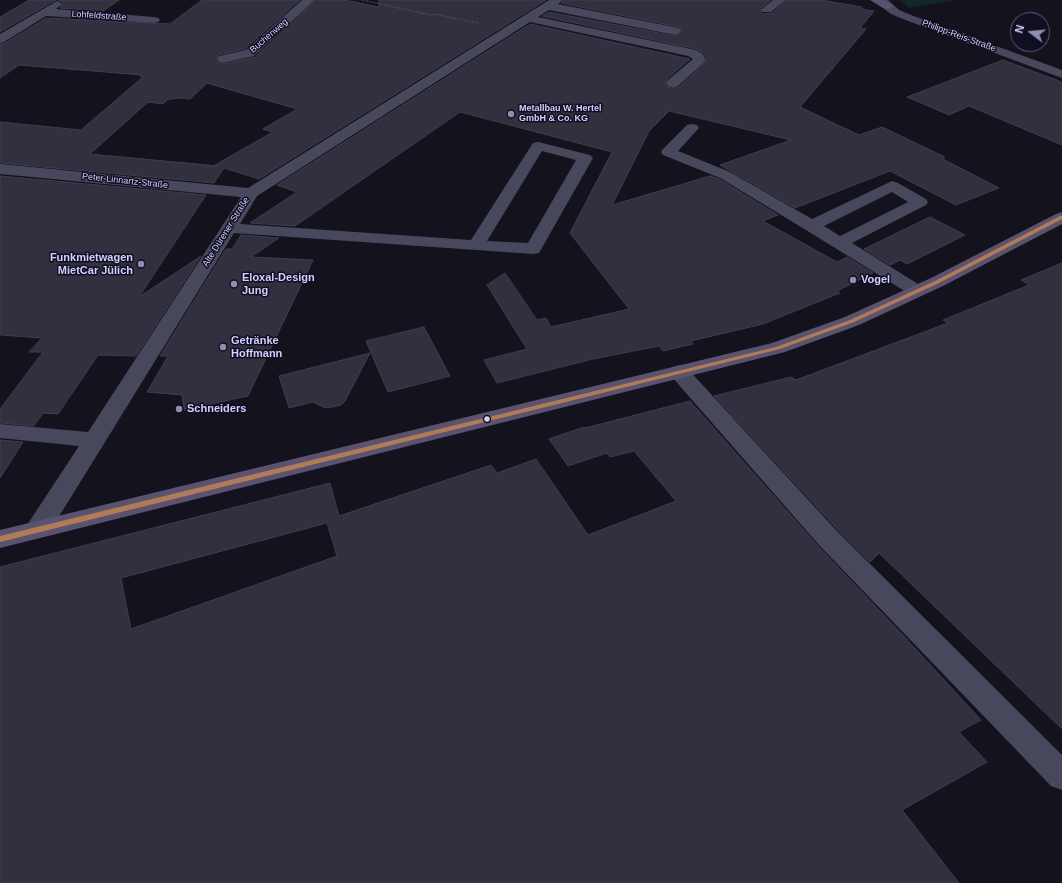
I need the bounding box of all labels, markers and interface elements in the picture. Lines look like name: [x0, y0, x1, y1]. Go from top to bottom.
street label: Lohfeldstraße: [71, 9, 127, 23]
north arrow: [1010, 12, 1050, 52]
street label: Buchenweg: [248, 16, 290, 56]
street label: Philipp-Reis-Straße: [920, 18, 998, 54]
text: N: [1013, 23, 1026, 34]
place label: Metallbau W. Hertel GmbH & Co. KG: [519, 104, 602, 125]
marker: Metallbau W. Hertel GmbH & Co. KG: [506, 109, 516, 119]
street label: Peter-Linnartz-Straße: [81, 171, 169, 191]
street label: Alte Dürener Straße: [200, 195, 252, 269]
place label: Funkmietwagen MietCar Jülich: [50, 251, 133, 277]
marker: Funkmietwagen MietCar Jülich: [136, 259, 146, 269]
place label: Eloxal-Design Jung: [242, 271, 315, 297]
place label: Vogel: [861, 273, 890, 287]
marker: Vogel: [848, 275, 858, 285]
marker: Eloxal-Design Jung: [229, 279, 239, 289]
place label: Getränke Hoffmann: [231, 334, 282, 360]
marker: Getränke Hoffmann: [218, 342, 228, 352]
place label: Schneiders: [187, 402, 246, 416]
marker: Schneiders: [174, 404, 184, 414]
unlabelled marker: [482, 414, 492, 424]

